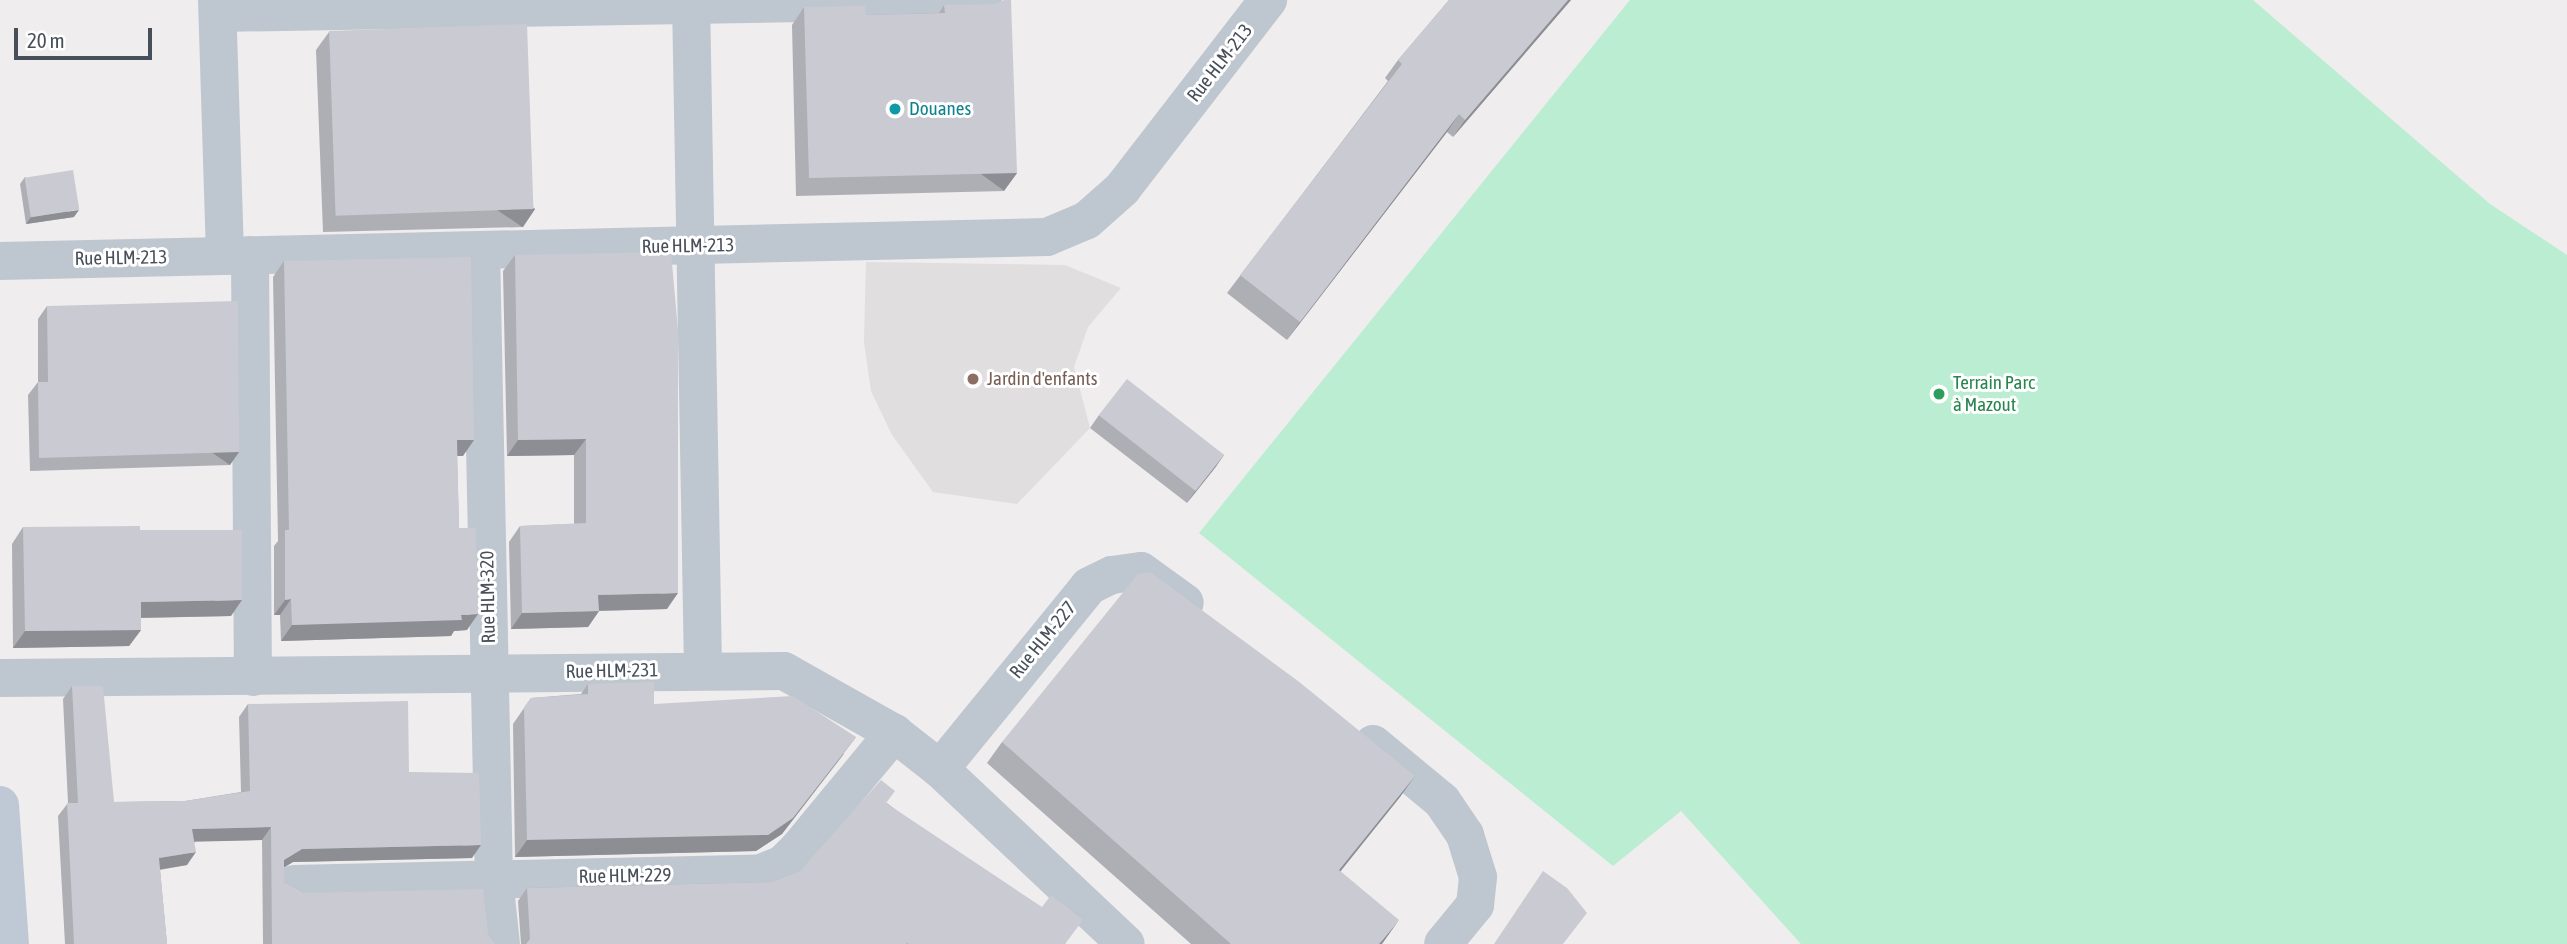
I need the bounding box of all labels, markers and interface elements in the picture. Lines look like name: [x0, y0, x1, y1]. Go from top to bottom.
scale bar: [18, 14, 156, 58]
street label: Rue HLM-213: [1183, 20, 1257, 106]
text: 20 m: [27, 28, 65, 52]
place label: Douanes: [909, 98, 971, 120]
marker: Douanes: [887, 101, 903, 117]
street label: Rue HLM-213: [642, 234, 734, 258]
street label: Rue HLM-213: [75, 246, 167, 270]
place label: Jardin d'enfants: [987, 368, 1097, 390]
marker: Jardin d'enfants: [965, 371, 981, 387]
place label: Terrain Parc à Mazout: [1953, 372, 2035, 416]
marker: Terrain Parc à Mazout: [1931, 386, 1947, 402]
street label: Rue HLM-320: [476, 551, 500, 643]
street label: Rue HLM-227: [1005, 597, 1081, 683]
street label: Rue HLM-231: [566, 659, 658, 683]
street label: Rue HLM-229: [579, 864, 671, 888]

